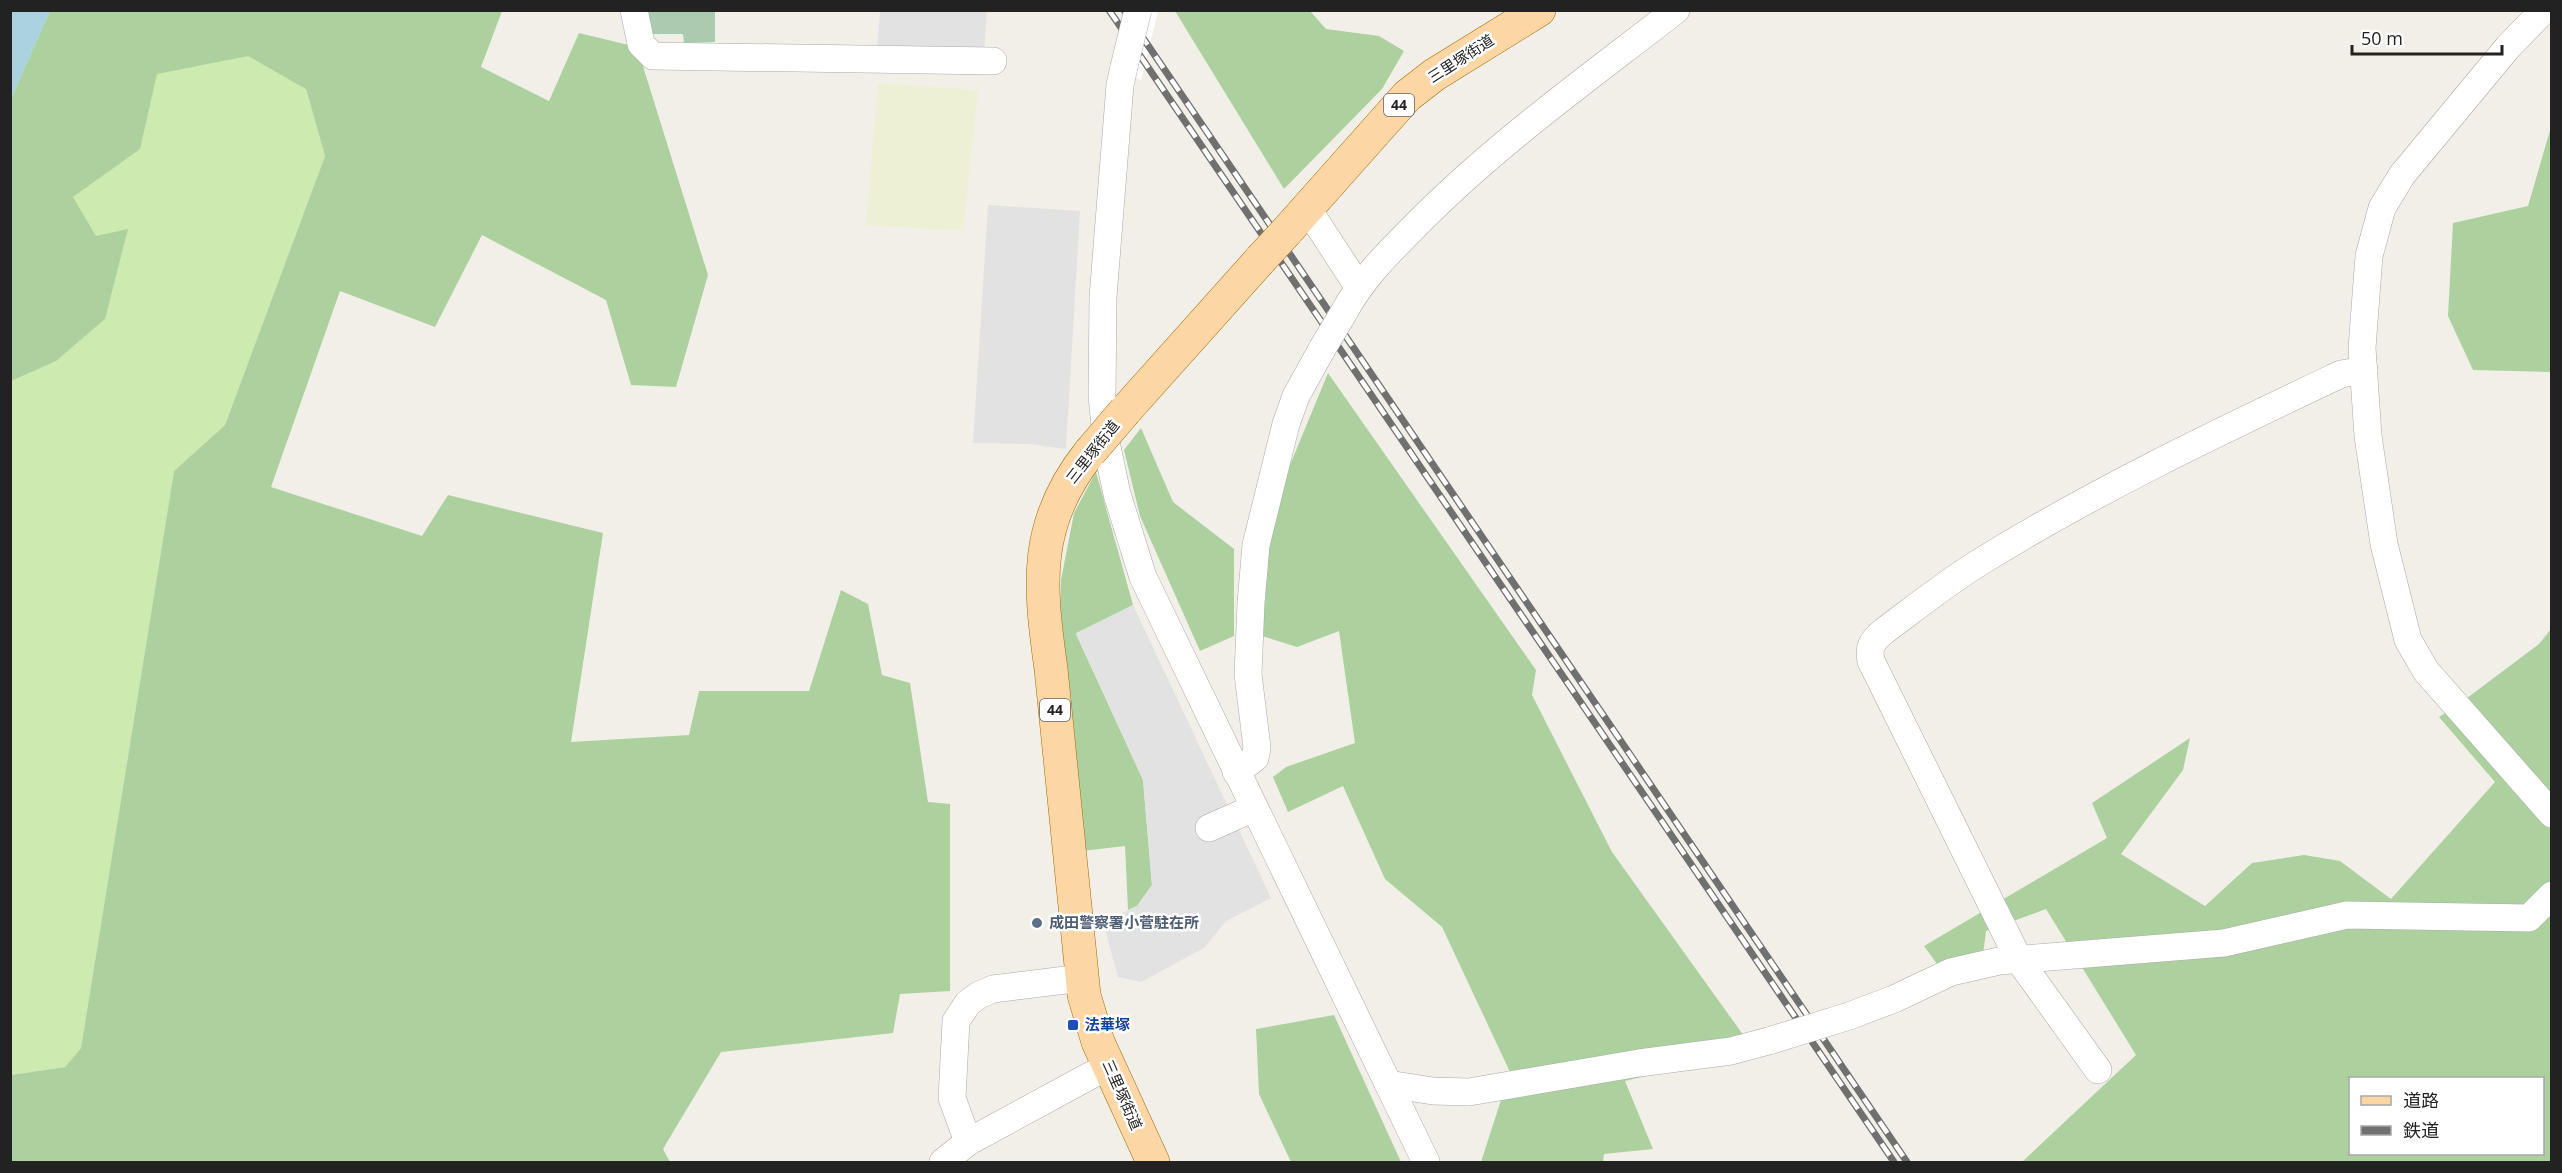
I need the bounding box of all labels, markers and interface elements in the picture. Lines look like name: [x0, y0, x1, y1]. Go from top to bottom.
scale bar: [2352, 18, 2502, 56]
text: 50 m: [2361, 26, 2403, 50]
street label: 三里塚街道: [1424, 29, 1497, 87]
road number: 44: [1384, 94, 1414, 116]
street label: 三里塚街道: [1061, 416, 1123, 487]
road number: 44: [1040, 699, 1070, 721]
place label: 成田警察署小菅駐在所: [1049, 912, 1199, 932]
marker: 成田警察署小菅駐在所: [1030, 916, 1044, 930]
place label: 法華塚: [1085, 1014, 1130, 1034]
marker: 法華塚: [1066, 1018, 1080, 1032]
street label: 三里塚街道: [1099, 1056, 1147, 1133]
legend: [2349, 1077, 2544, 1155]
text: 道路: [2403, 1088, 2439, 1112]
text: 鉄道: [2403, 1118, 2439, 1142]

